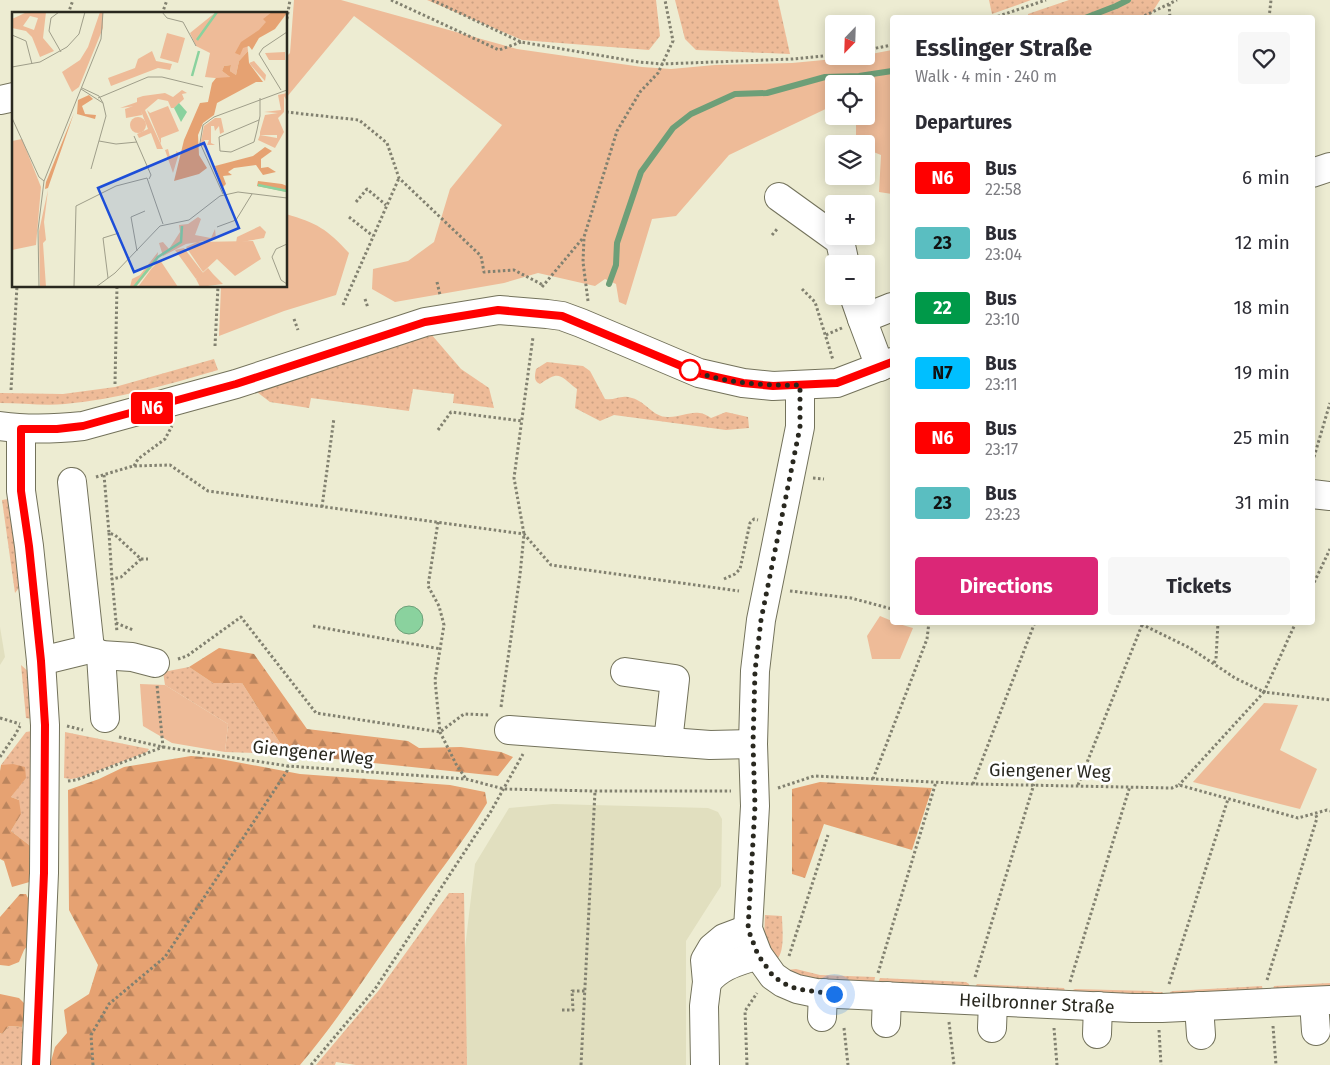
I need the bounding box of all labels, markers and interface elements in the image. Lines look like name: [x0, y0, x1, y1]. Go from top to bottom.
inset map: [12, 12, 288, 288]
north arrow: [825, 15, 875, 65]
map controls: [825, 15, 875, 305]
button: heart: [1238, 32, 1290, 84]
text: Esslinger Straße: [915, 34, 1092, 62]
text: Walk · 4 min · 240 m: [915, 67, 1057, 86]
button: locate: [825, 75, 875, 125]
text: Departures: [915, 111, 1012, 134]
button: layers: [825, 135, 875, 185]
text: Bus: [985, 157, 1017, 180]
text: 6 min: [1242, 166, 1290, 189]
text: N6: [931, 167, 954, 189]
text: 22:58: [985, 180, 1022, 199]
button: +: [825, 195, 875, 245]
text: Bus: [985, 222, 1017, 245]
text: 12 min: [1235, 231, 1290, 254]
text: 23: [933, 232, 952, 254]
text: 23:04: [985, 245, 1022, 264]
button: −: [825, 255, 875, 305]
text: Bus: [985, 287, 1017, 310]
text: 18 min: [1233, 296, 1290, 319]
text: 22: [933, 297, 952, 319]
text: 23:10: [985, 310, 1020, 329]
text: Bus: [985, 352, 1017, 375]
unlabelled marker: [679, 359, 701, 381]
text: 19 min: [1234, 361, 1290, 384]
text: N7: [932, 362, 953, 384]
text: 23:11: [985, 375, 1018, 394]
line badge: N6: [130, 392, 174, 424]
text: N6: [141, 397, 163, 419]
text: Bus: [985, 417, 1017, 440]
text: 25 min: [1233, 426, 1290, 449]
text: N6: [931, 427, 954, 449]
text: 23:17: [985, 440, 1018, 459]
text: Bus: [985, 482, 1017, 505]
text: 31 min: [1235, 491, 1290, 514]
text: 23: [933, 492, 952, 514]
text: 23:23: [985, 505, 1021, 524]
button: Directions: [915, 557, 1098, 615]
button: Tickets: [1108, 557, 1290, 615]
street label: Giengener Weg: [251, 736, 375, 770]
street label: Giengener Weg: [989, 759, 1112, 783]
your location: [822, 982, 847, 1007]
street label: Heilbronner Straße: [958, 989, 1115, 1018]

